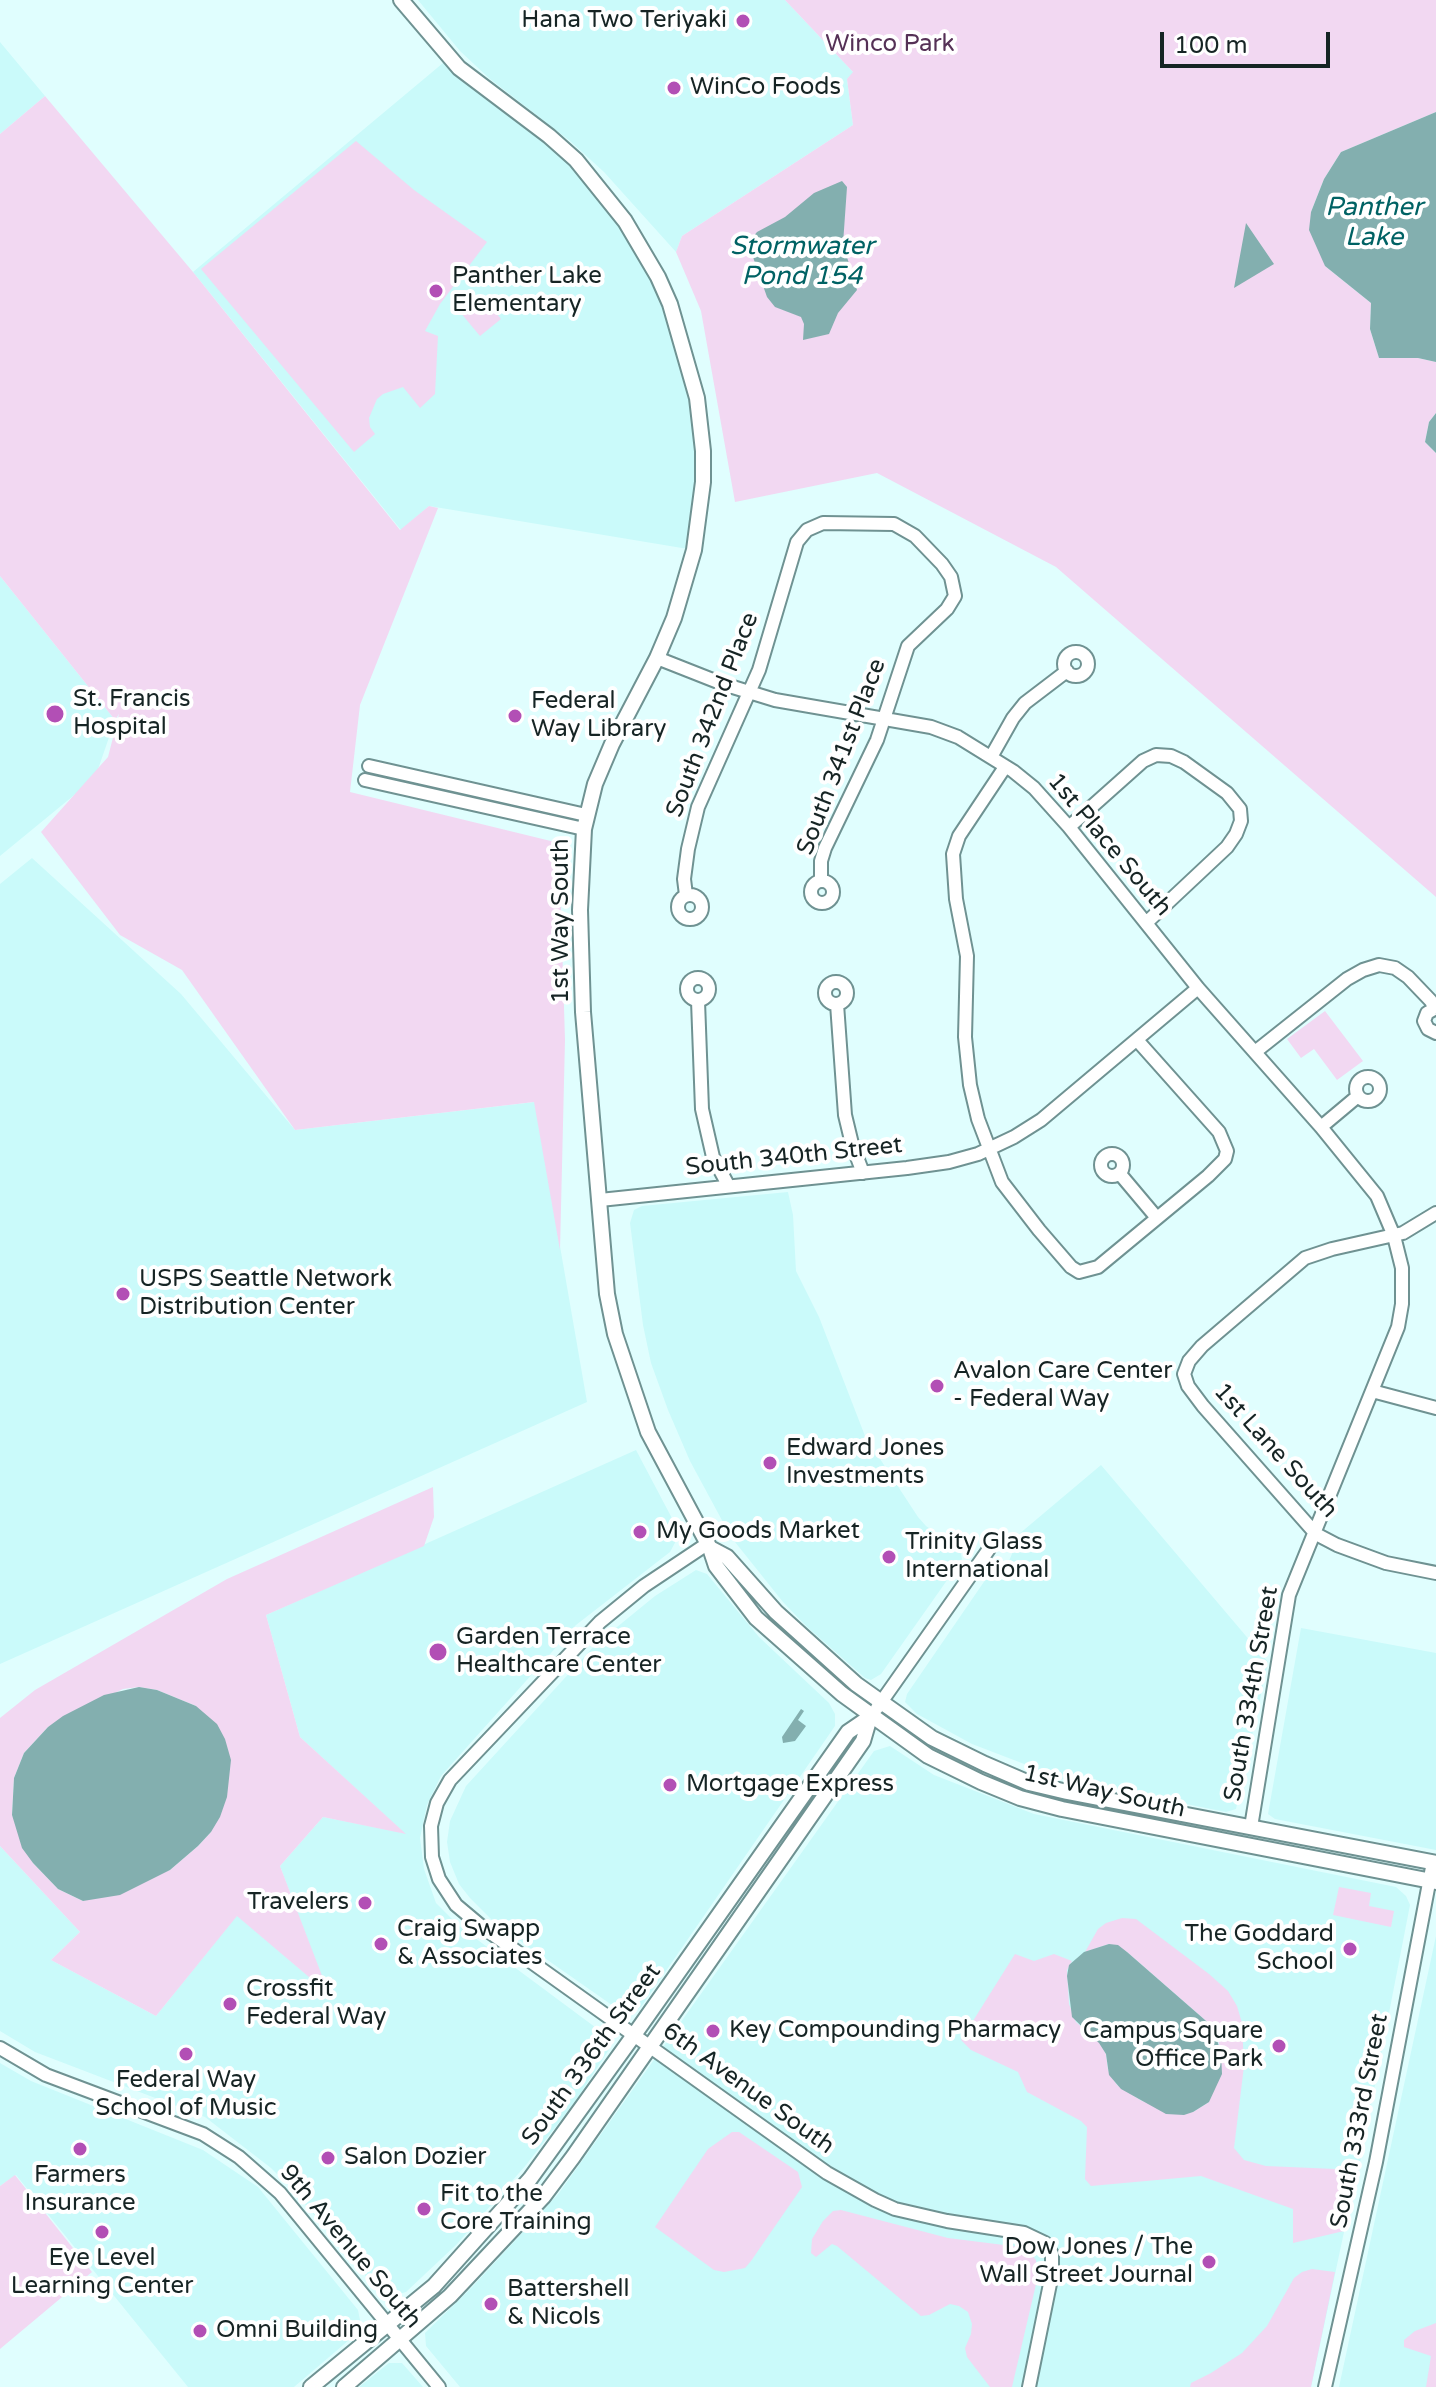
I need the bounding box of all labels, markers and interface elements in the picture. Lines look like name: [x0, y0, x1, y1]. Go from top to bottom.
place label: Hana Two Teriyaki: [521, 7, 727, 35]
marker: Hana Two Teriyaki: [734, 12, 752, 30]
scale bar: [1164, 16, 1334, 66]
park label: Winco Park: [825, 31, 955, 59]
text: 100 m: [1174, 31, 1248, 60]
place label: WinCo Foods: [690, 74, 841, 102]
marker: WinCo Foods: [665, 79, 683, 97]
water label: Panther Lake: [1325, 192, 1423, 254]
water label: Stormwater Pond 154: [730, 231, 874, 292]
place label: Panther Lake Elementary: [452, 263, 602, 319]
marker: Panther Lake Elementary: [427, 282, 445, 300]
street label: South 342nd Place: [661, 609, 765, 821]
street label: South 341st Place: [791, 655, 893, 859]
place label: St. Francis Hospital: [73, 686, 190, 742]
place label: Federal Way Library: [531, 688, 666, 744]
marker: St. Francis Hospital: [44, 703, 66, 725]
marker: Federal Way Library: [506, 707, 524, 725]
street label: 1st Place South: [1041, 768, 1177, 922]
street label: 1st Way South: [548, 838, 576, 1004]
street label: South 340th Street: [684, 1131, 904, 1183]
place label: USPS Seattle Network Distribution Center: [139, 1266, 392, 1322]
marker: USPS Seattle Network Distribution Center: [114, 1285, 132, 1303]
place label: Avalon Care Center - Federal Way: [953, 1358, 1172, 1414]
marker: Avalon Care Center - Federal Way: [928, 1377, 946, 1395]
street label: 1st Lane South: [1207, 1378, 1343, 1524]
place label: Edward Jones Investments: [786, 1435, 944, 1491]
marker: Edward Jones Investments: [761, 1454, 779, 1472]
place label: My Goods Market: [656, 1518, 860, 1546]
marker: My Goods Market: [631, 1523, 649, 1541]
place label: Trinity Glass International: [905, 1529, 1049, 1585]
marker: Trinity Glass International: [880, 1548, 898, 1566]
street label: South 334th Street: [1219, 1584, 1285, 1804]
place label: Garden Terrace Healthcare Center: [456, 1624, 662, 1680]
marker: Garden Terrace Healthcare Center: [427, 1641, 449, 1663]
street label: 1st Way South: [1020, 1759, 1188, 1825]
place label: Mortgage Express: [686, 1771, 894, 1799]
marker: Mortgage Express: [661, 1776, 679, 1794]
place label: Travelers: [247, 1889, 349, 1917]
marker: Travelers: [356, 1894, 374, 1912]
place label: Craig Swapp & Associates: [397, 1916, 542, 1972]
place label: The Goddard School: [1185, 1921, 1334, 1977]
marker: Craig Swapp & Associates: [372, 1935, 390, 1953]
marker: The Goddard School: [1341, 1940, 1359, 1958]
street label: South 336th Street: [516, 1958, 668, 2152]
place label: Crossfit Federal Way: [246, 1976, 386, 2032]
marker: Crossfit Federal Way: [221, 1995, 239, 2013]
street label: South 333rd Street: [1325, 2011, 1395, 2231]
street label: 6th Avenue South: [657, 2017, 839, 2161]
place label: Key Compounding Pharmacy: [729, 2017, 1061, 2045]
place label: Campus Square Office Park: [1083, 2018, 1263, 2074]
marker: Key Compounding Pharmacy: [704, 2022, 722, 2040]
marker: Campus Square Office Park: [1270, 2037, 1288, 2055]
marker: Federal Way School of Music: [177, 2045, 195, 2063]
place label: Federal Way School of Music: [95, 2067, 277, 2123]
marker: Farmers Insurance: [71, 2140, 89, 2158]
place label: Salon Dozier: [344, 2144, 487, 2172]
marker: Salon Dozier: [319, 2149, 337, 2167]
street label: 9th Avenue South: [273, 2159, 427, 2335]
place label: Farmers Insurance: [25, 2162, 135, 2218]
place label: Fit to the Core Training: [440, 2181, 592, 2237]
marker: Fit to the Core Training: [415, 2200, 433, 2218]
marker: Eye Level Learning Center: [93, 2223, 111, 2241]
place label: Dow Jones / The Wall Street Journal: [980, 2234, 1193, 2290]
place label: Eye Level Learning Center: [11, 2245, 193, 2301]
marker: Dow Jones / The Wall Street Journal: [1200, 2253, 1218, 2271]
place label: Battershell & Nicols: [507, 2276, 629, 2332]
marker: Battershell & Nicols: [482, 2295, 500, 2313]
place label: Omni Building: [216, 2317, 378, 2345]
marker: Omni Building: [191, 2322, 209, 2340]

